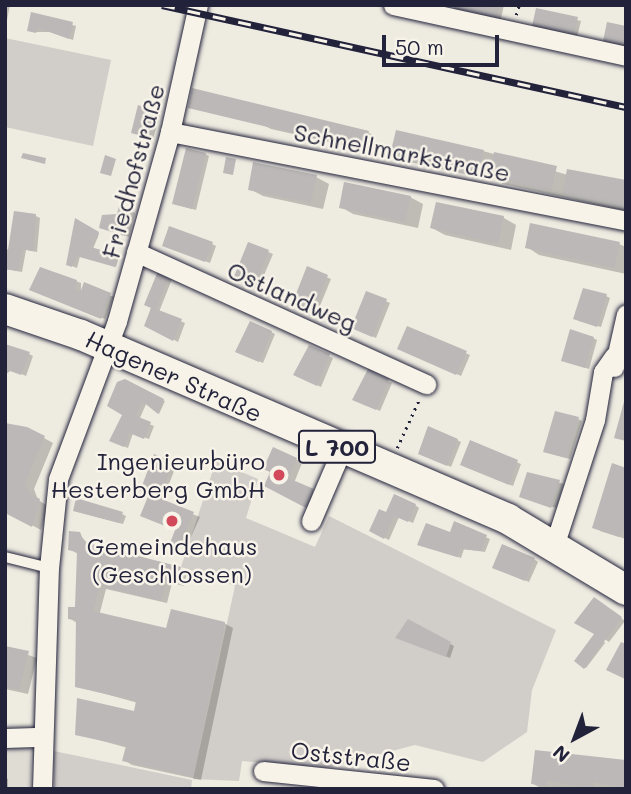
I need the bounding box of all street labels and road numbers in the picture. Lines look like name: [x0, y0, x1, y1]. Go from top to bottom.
street label: Friedhofstraße: [96, 81, 170, 261]
street label: Schnellmarkstraße: [292, 117, 512, 187]
street label: Ostlandweg: [223, 255, 361, 337]
street label: Hagener Straße: [81, 324, 267, 428]
road number: L 700: [297, 428, 377, 466]
street label: Oststraße: [290, 735, 412, 777]

